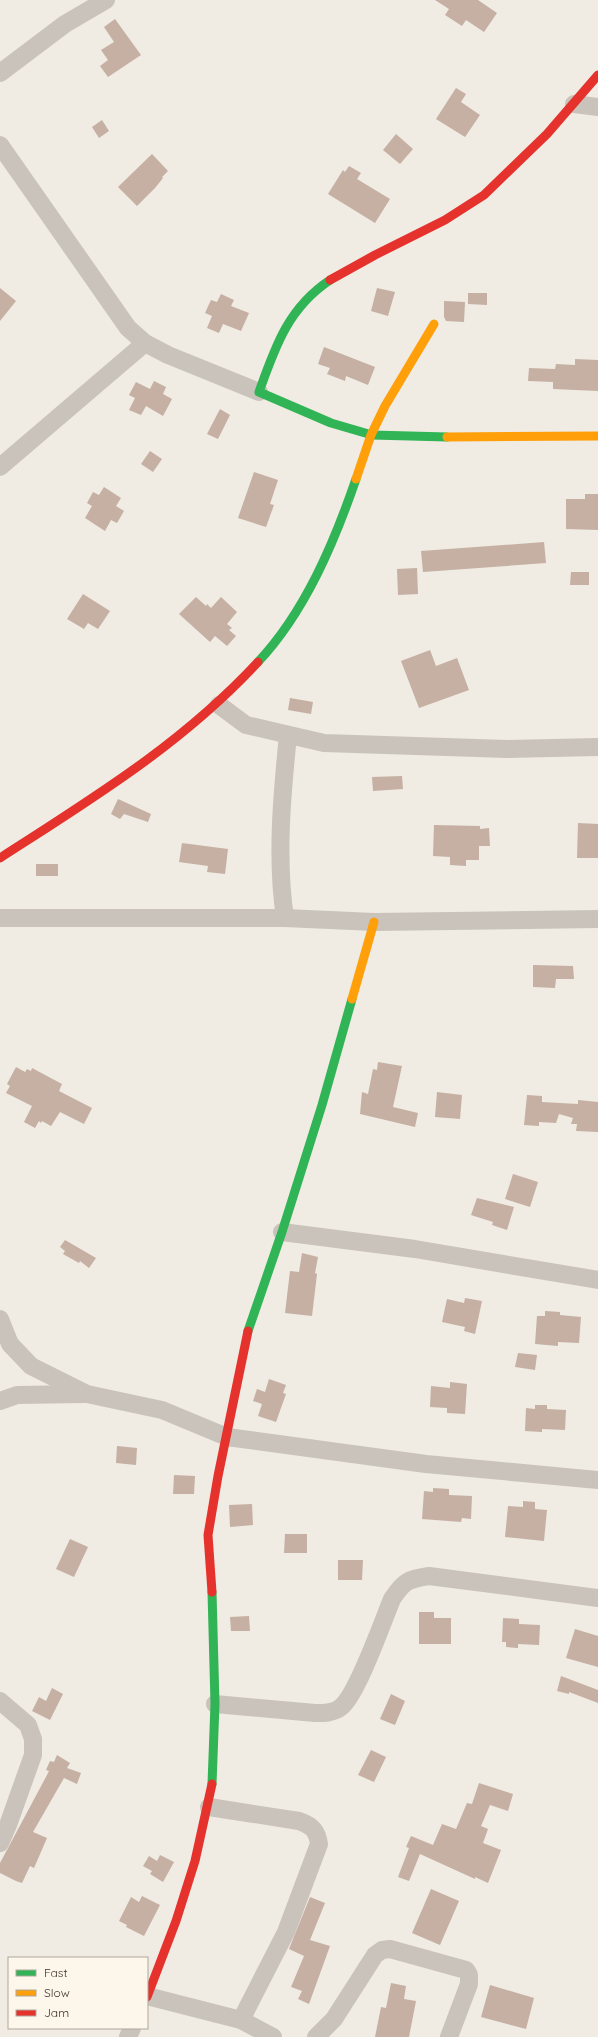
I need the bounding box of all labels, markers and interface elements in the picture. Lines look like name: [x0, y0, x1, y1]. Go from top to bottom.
legend: [8, 1957, 148, 2029]
text: Fast: [44, 1965, 68, 1980]
text: Slow: [44, 1985, 70, 2000]
text: Jam: [44, 2005, 69, 2020]

